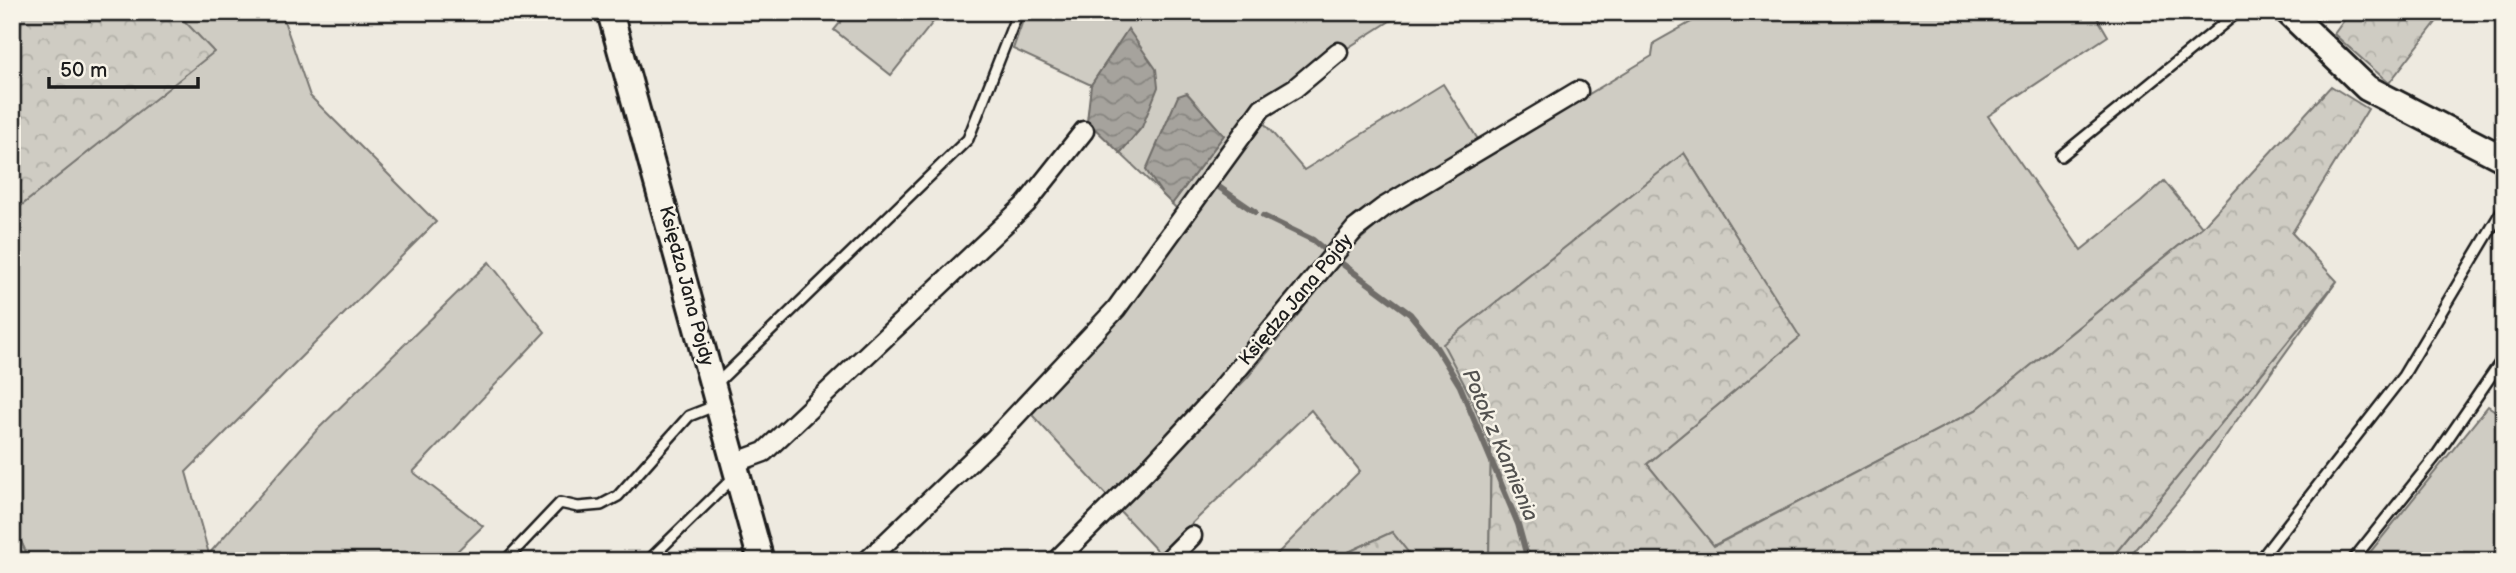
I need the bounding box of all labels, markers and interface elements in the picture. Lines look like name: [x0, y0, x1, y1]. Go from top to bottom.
scale bar: [49, 46, 198, 90]
text: 50 m: [60, 58, 107, 83]
street label: Księdza Jana Pojdy: [654, 204, 719, 369]
street label: Księdza Jana Pojdy: [1234, 229, 1358, 370]
water label: Potok z Kamienia: [1457, 365, 1543, 525]

